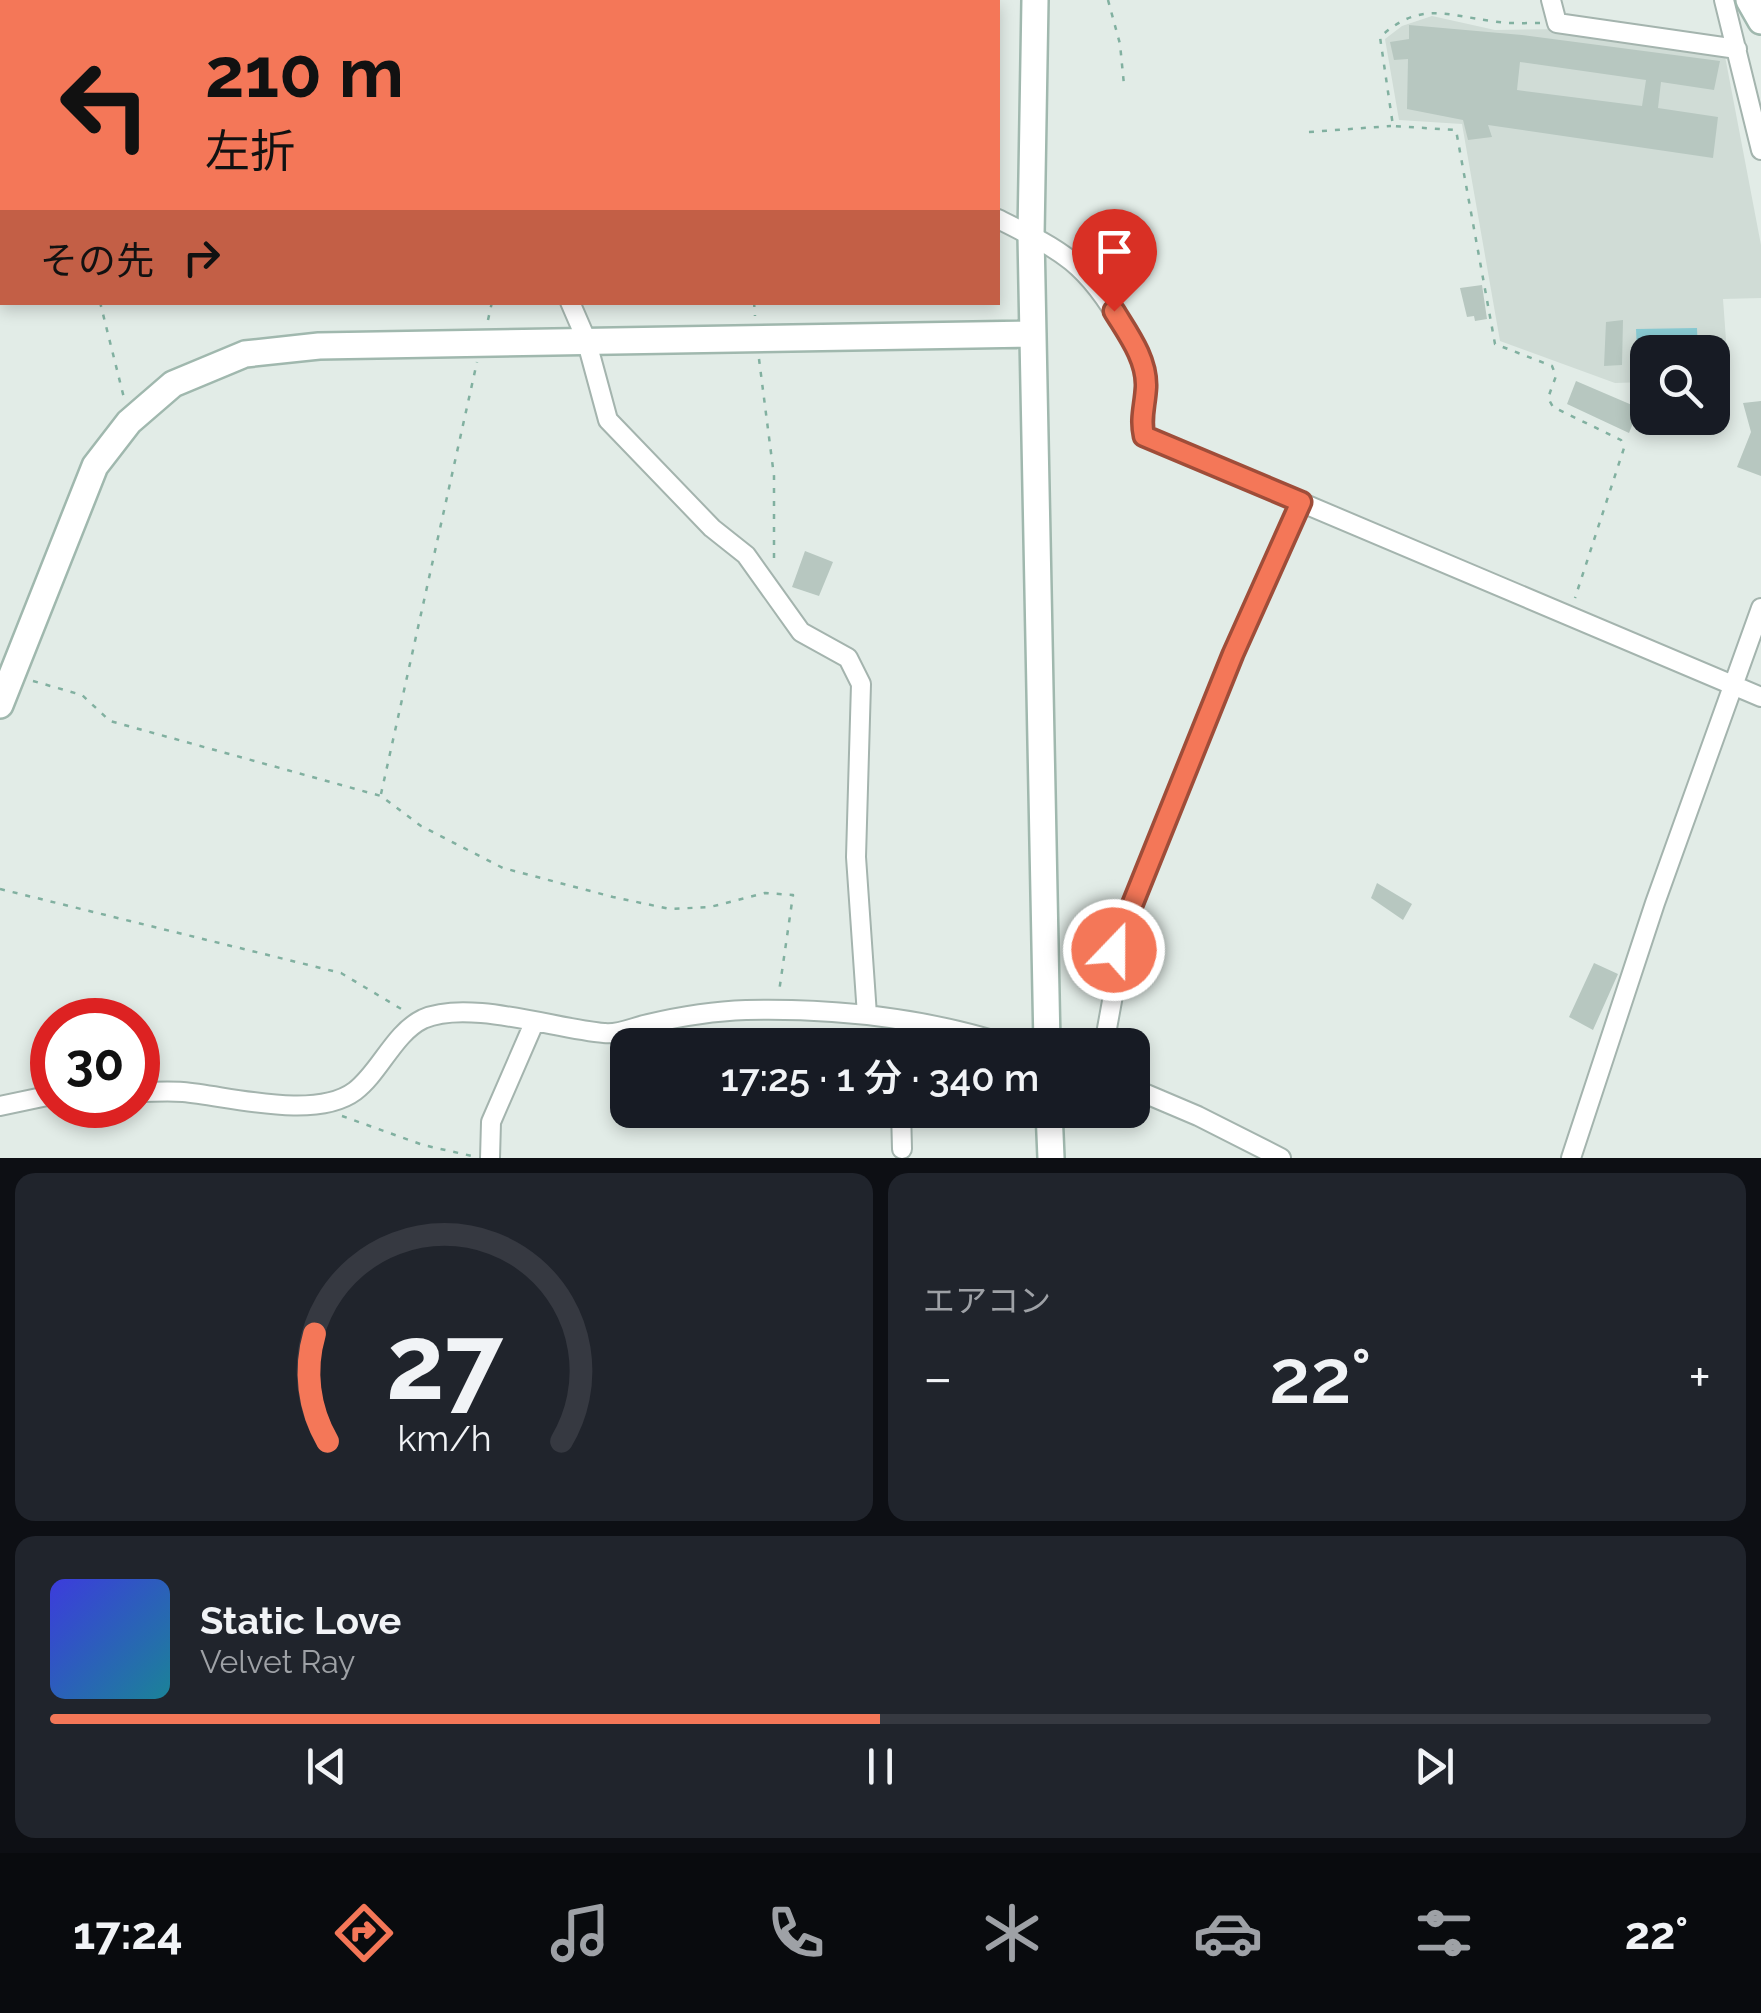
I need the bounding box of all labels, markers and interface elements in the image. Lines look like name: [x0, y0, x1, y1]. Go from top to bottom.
text: 210 m: [205, 31, 404, 113]
icon: left: [40, 40, 170, 170]
text: 左折: [205, 125, 295, 178]
pin: [1072, 209, 1157, 312]
icon: arrive: [1087, 224, 1142, 279]
icon: right: [174, 230, 229, 285]
text: その先: [40, 238, 154, 283]
map controls: [1630, 335, 1730, 435]
button: search: [1630, 335, 1730, 435]
position arrow: [1062, 898, 1166, 1002]
speed limit sign: 30: [30, 998, 160, 1128]
text: 17:25 · 1 分 · 340 m: [721, 1055, 1039, 1100]
text: エアコン: [923, 1282, 1051, 1319]
text: 27: [385, 1301, 503, 1423]
text: 22°: [1269, 1332, 1372, 1421]
text: −: [923, 1345, 953, 1410]
text: +: [1688, 1345, 1711, 1410]
text: km/h: [397, 1417, 491, 1459]
text: Static Love: [200, 1598, 401, 1643]
text: Velvet Ray: [200, 1643, 355, 1680]
icon: previous: [299, 1739, 354, 1794]
icon: pause: [853, 1739, 908, 1794]
icon: next: [1407, 1739, 1462, 1794]
icon: directions: [329, 1898, 399, 1968]
icon: music: [545, 1898, 615, 1968]
icon: phone: [761, 1898, 831, 1968]
icon: climate: [977, 1898, 1047, 1968]
icon: car: [1193, 1898, 1263, 1968]
icon: filters: [1409, 1898, 1479, 1968]
text: 17:24: [73, 1907, 183, 1960]
text: 22°: [1625, 1907, 1688, 1960]

